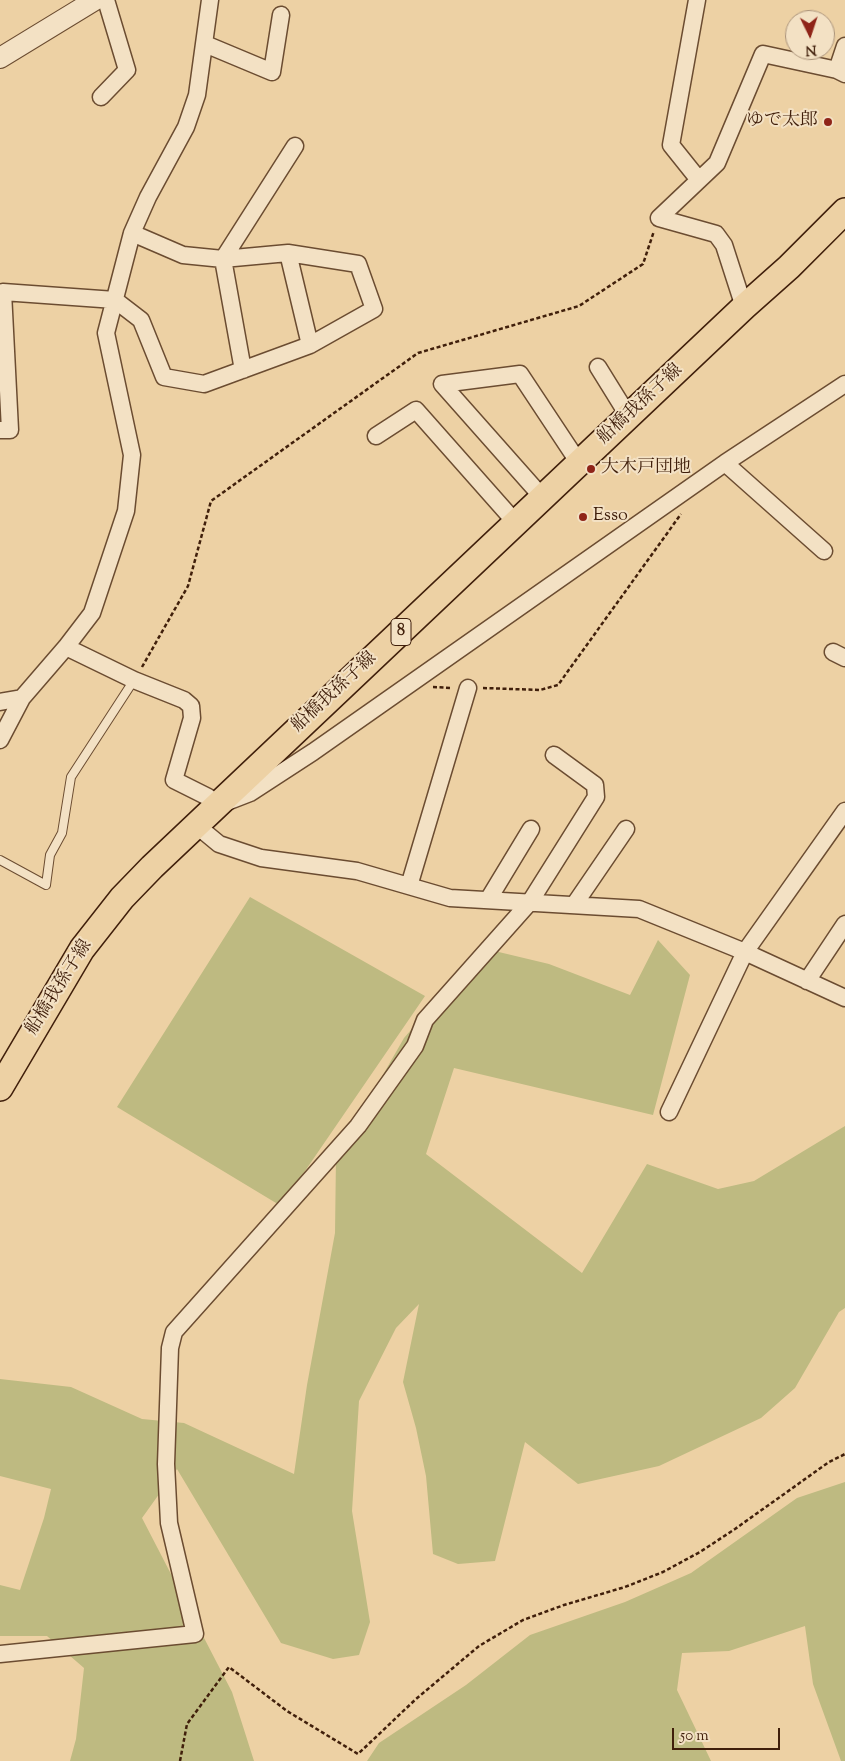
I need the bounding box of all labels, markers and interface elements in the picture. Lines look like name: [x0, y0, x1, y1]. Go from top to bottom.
north arrow: [785, 10, 835, 60]
text: N: [805, 39, 817, 59]
place label: ゆで太郎: [746, 111, 818, 133]
marker: ゆで太郎: [822, 116, 834, 128]
street label: 船橋我孫子線: [594, 360, 688, 450]
place label: 大木戸団地: [601, 458, 691, 480]
marker: 大木戸団地: [585, 463, 597, 475]
place label: Esso: [593, 506, 628, 528]
marker: Esso: [577, 511, 589, 523]
road number: 8: [391, 618, 411, 646]
street label: 船橋我孫子線: [288, 648, 382, 738]
street label: 船橋我孫子線: [22, 936, 98, 1040]
scale bar: [675, 1718, 782, 1750]
text: 50 m: [680, 1726, 709, 1747]

